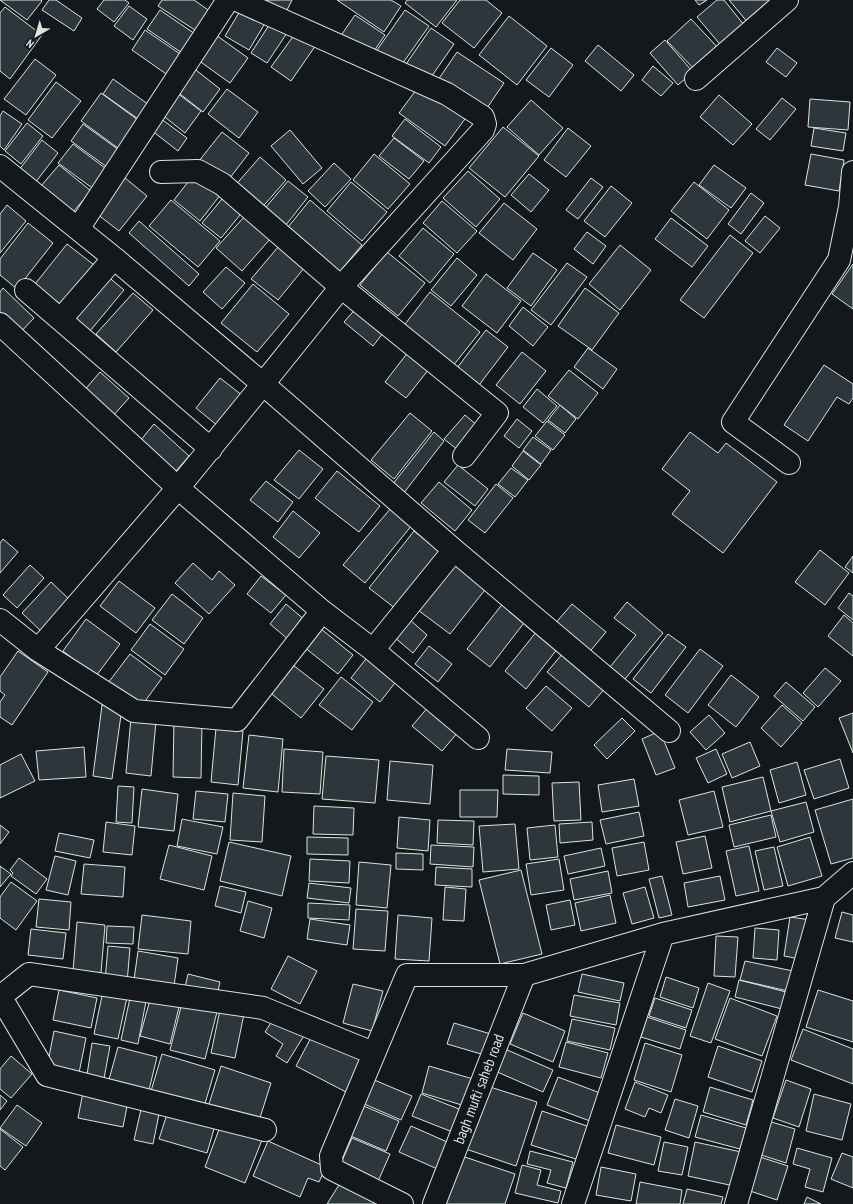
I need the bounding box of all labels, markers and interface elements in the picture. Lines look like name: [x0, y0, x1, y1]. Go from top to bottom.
north arrow: [16, 16, 56, 56]
text: N: [23, 37, 36, 51]
street label: bagh mufti saheb road: [449, 1031, 508, 1146]

